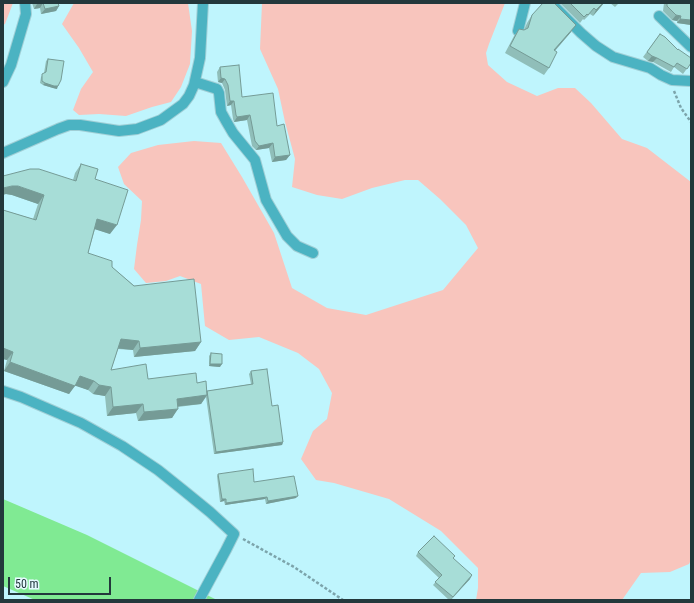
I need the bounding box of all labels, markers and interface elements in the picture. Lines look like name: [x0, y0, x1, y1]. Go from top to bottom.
scale bar: [10, 569, 113, 595]
text: 50 m: [15, 577, 39, 591]

